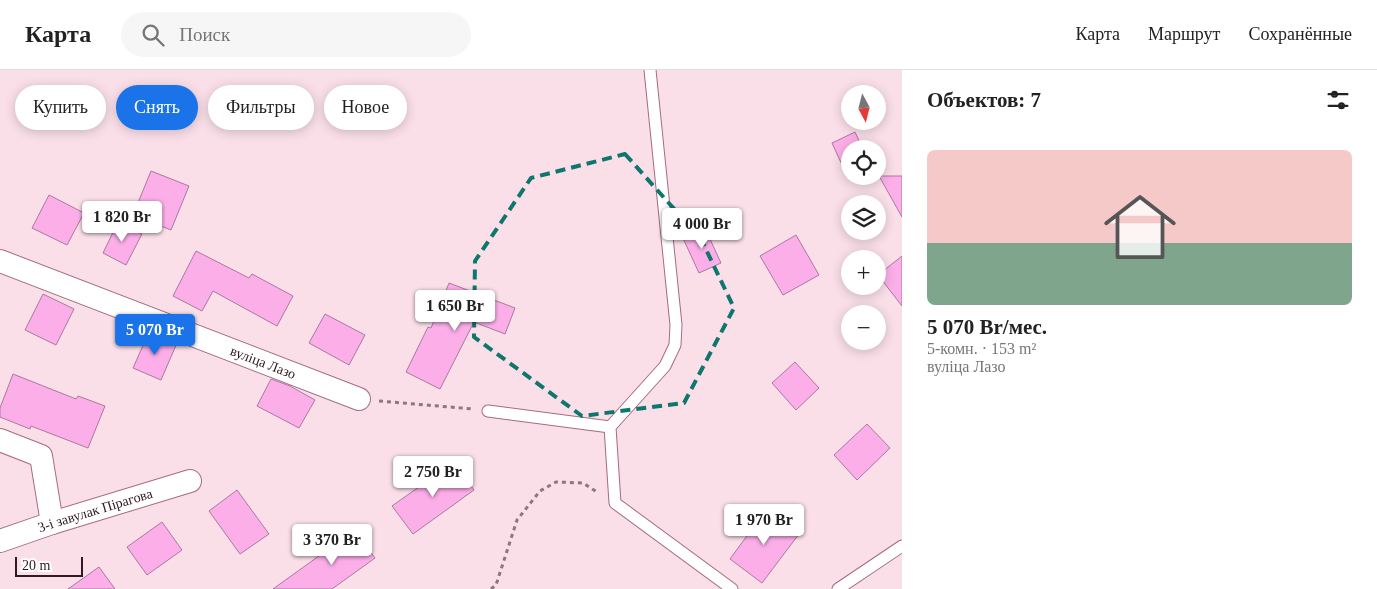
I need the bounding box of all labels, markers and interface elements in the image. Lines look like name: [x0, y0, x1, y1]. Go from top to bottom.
search box: [121, 12, 471, 57]
text: Карта: [25, 21, 91, 47]
icon: search: [139, 21, 167, 49]
text: Поиск: [179, 24, 230, 45]
text: Карта: [1075, 24, 1120, 44]
text: Маршрут: [1148, 24, 1220, 44]
text: Сохранённые: [1248, 24, 1352, 44]
chip: Купить: [15, 85, 106, 130]
chip: Снять: [116, 85, 198, 130]
chip: Фильтры: [208, 85, 314, 130]
chip: Новое: [324, 85, 407, 130]
north arrow: [841, 85, 886, 130]
map controls: [841, 85, 886, 350]
icon: filters: [1324, 86, 1352, 114]
text: Объектов: 7: [927, 88, 1041, 112]
button: locate: [841, 140, 886, 185]
icon: home: [1095, 182, 1185, 272]
button: layers: [841, 195, 886, 240]
pin: 1 820 Br: [70, 200, 174, 243]
text: 1 820 Br: [93, 208, 151, 225]
pin: 4 000 Br: [650, 208, 754, 250]
text: 4 000 Br: [673, 215, 731, 232]
button: +: [841, 250, 886, 295]
pin: 1 650 Br: [403, 290, 507, 332]
text: 1 650 Br: [426, 297, 484, 314]
button: −: [841, 305, 886, 350]
pin: 5 070 Br: [103, 314, 207, 356]
text: 5 070 Br/мес.: [927, 315, 1047, 339]
text: 5 070 Br: [126, 321, 184, 338]
text: 5-комн. · 153 m²: [927, 340, 1036, 357]
street label: вуліца Лазо: [228, 343, 298, 382]
text: вуліца Лазо: [927, 358, 1006, 375]
pin: 2 750 Br: [381, 456, 485, 498]
text: 2 750 Br: [404, 463, 462, 480]
street label: 3-і завулак Пірагова: [36, 485, 155, 535]
pin: 1 970 Br: [712, 504, 816, 546]
text: 1 970 Br: [735, 511, 793, 528]
pin: 3 370 Br: [280, 524, 384, 566]
text: 3 370 Br: [303, 531, 361, 548]
scale bar: [15, 554, 82, 577]
text: 20 m: [22, 558, 50, 573]

